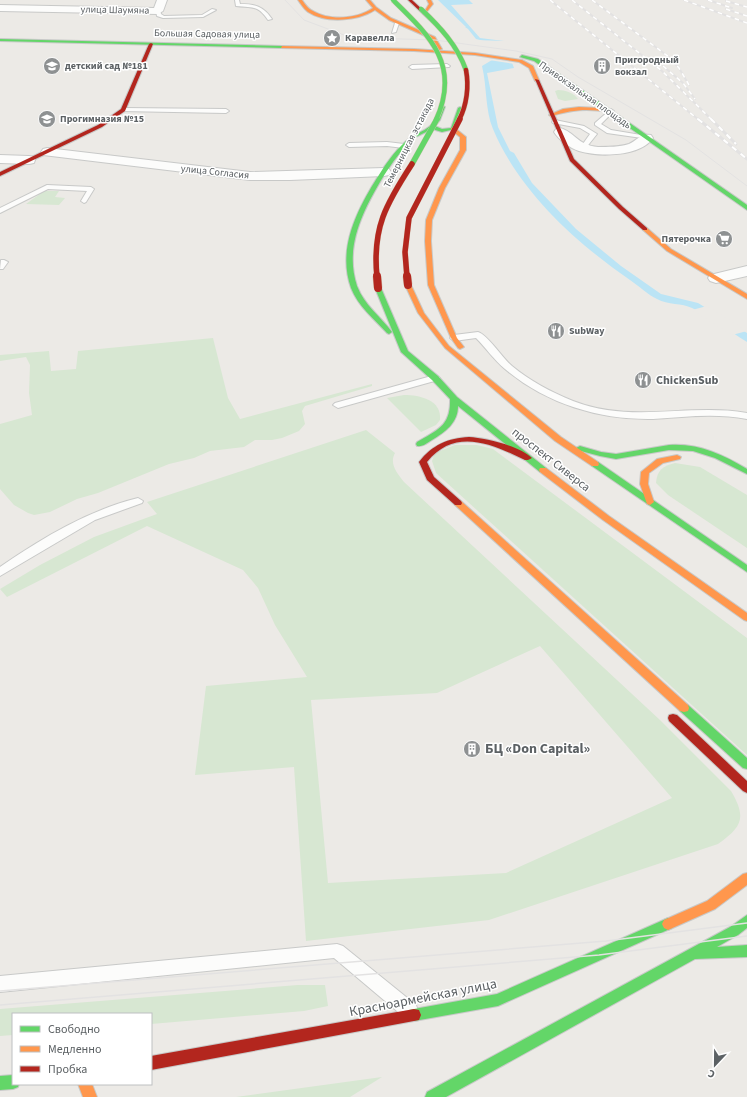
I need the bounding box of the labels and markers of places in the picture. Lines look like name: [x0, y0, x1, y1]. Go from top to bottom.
place icon: Каравелла: [322, 28, 342, 48]
place label: Каравелла: [345, 31, 395, 45]
place label: Пригородный вокзал: [615, 53, 679, 79]
school or university icon: детский сад №181: [42, 56, 62, 76]
building icon: Пригородный вокзал: [592, 56, 612, 76]
place label: детский сад №181: [65, 59, 148, 73]
school or university icon: Прогимназия №15: [37, 109, 57, 129]
place label: Прогимназия №15: [60, 112, 144, 126]
supermarket icon: Пятерочка: [714, 229, 734, 249]
place label: Пятерочка: [662, 232, 711, 246]
restaurant icon: SubWay: [546, 321, 566, 341]
place label: SubWay: [569, 324, 605, 338]
restaurant icon: ChickenSub: [633, 370, 653, 390]
place label: ChickenSub: [656, 372, 719, 389]
building icon: БЦ «Don Capital»: [462, 739, 482, 759]
place label: БЦ «Don Capital»: [485, 739, 591, 759]

